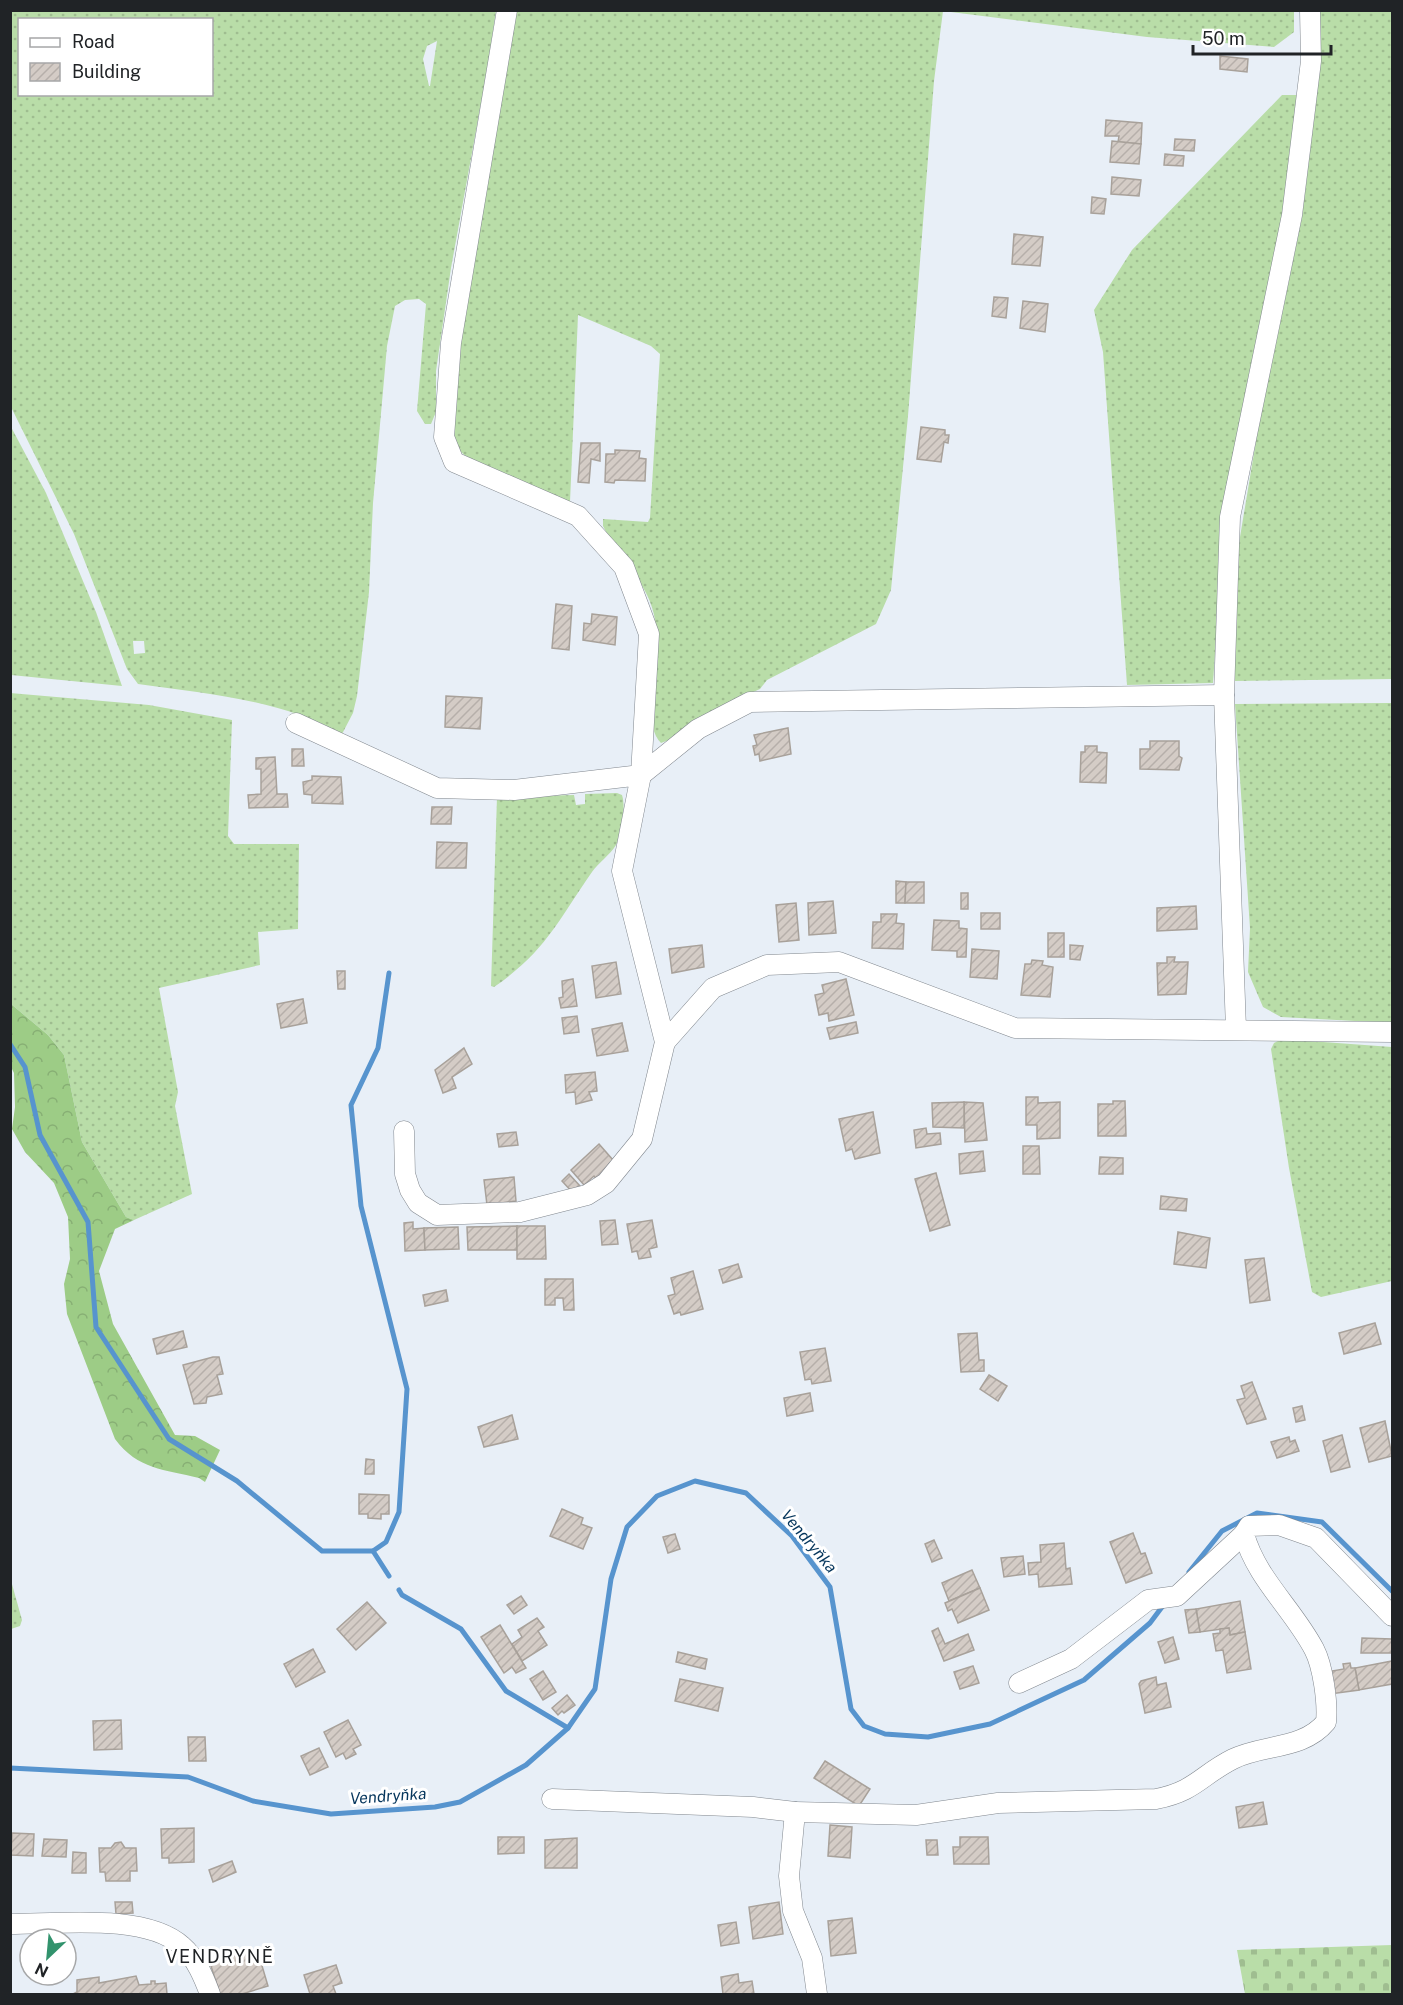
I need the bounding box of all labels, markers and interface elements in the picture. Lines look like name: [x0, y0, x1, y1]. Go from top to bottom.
legend: [18, 18, 213, 96]
scale bar: [1193, 18, 1331, 56]
text: 50 m: [1202, 28, 1245, 49]
text: Road: [72, 31, 115, 52]
text: Building: [72, 61, 141, 82]
water label: Vendryňka: [777, 1506, 841, 1576]
water label: Vendryňka: [349, 1784, 427, 1808]
north arrow: [18, 1927, 78, 1987]
district label: VENDRYNĚ: [165, 1946, 275, 1967]
text: N: [32, 1959, 51, 1981]

